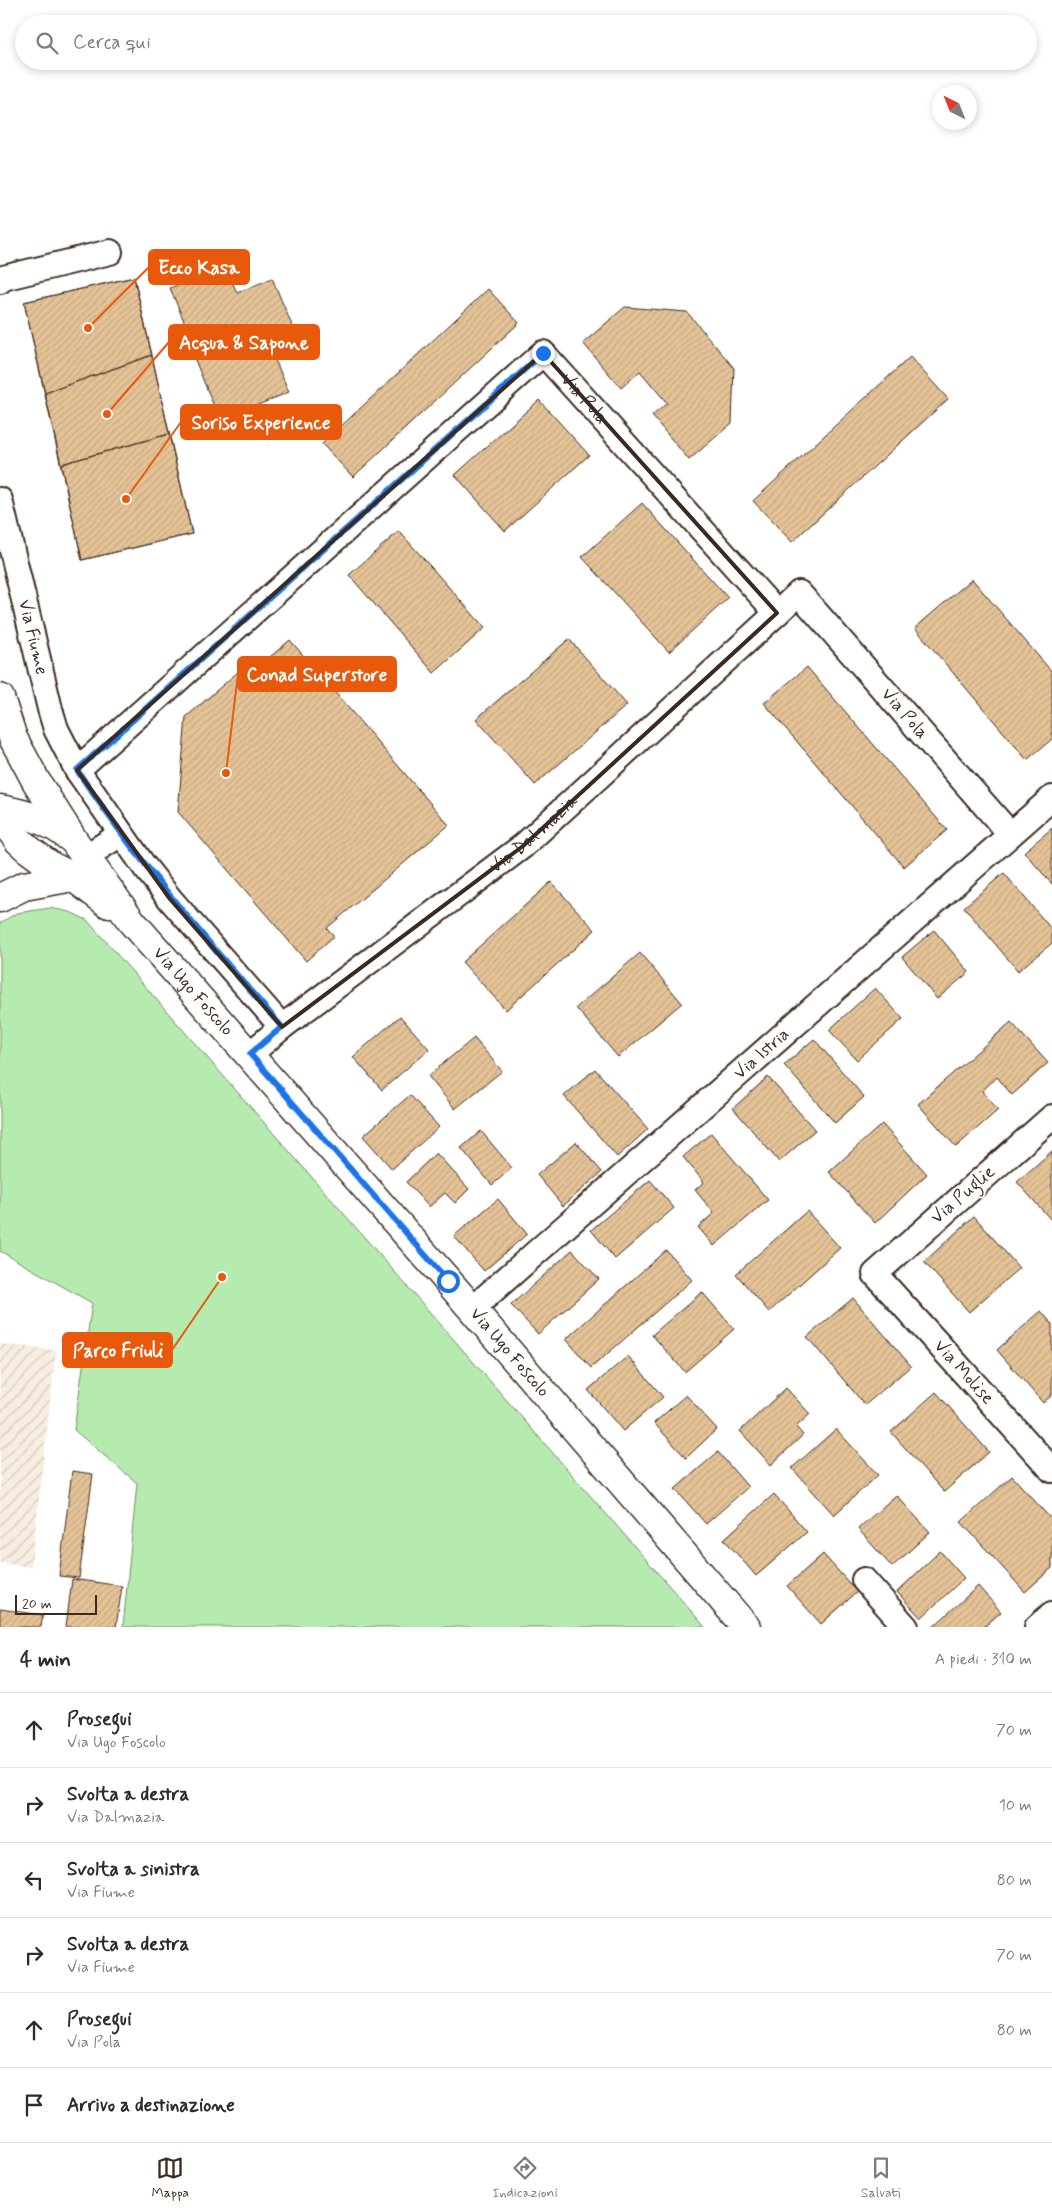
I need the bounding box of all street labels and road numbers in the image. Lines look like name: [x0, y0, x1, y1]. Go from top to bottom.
street label: Via Pola: [555, 368, 613, 429]
street label: Via Fiume: [12, 597, 53, 677]
street label: Via Pola: [876, 683, 934, 744]
street label: Via Dalmazia: [484, 789, 583, 879]
street label: Via Ugo Foscolo: [147, 942, 239, 1041]
street label: Via Istria: [728, 1023, 795, 1085]
street label: Via Puglie: [926, 1160, 1002, 1231]
street label: Via Ugo Foscolo: [464, 1302, 555, 1402]
street label: Via Molise: [928, 1335, 999, 1410]

